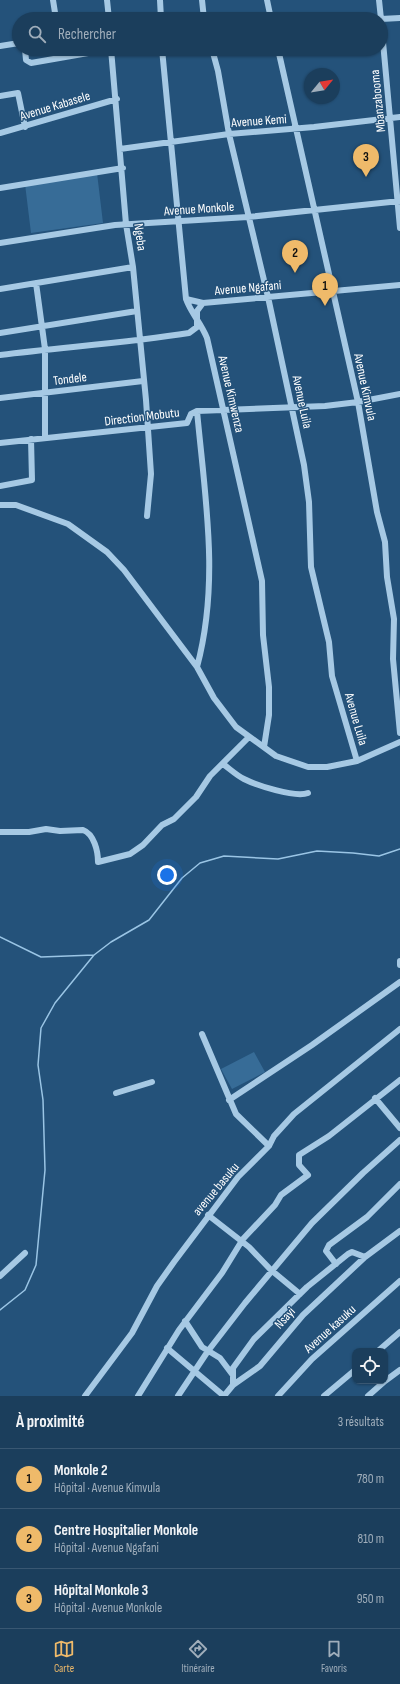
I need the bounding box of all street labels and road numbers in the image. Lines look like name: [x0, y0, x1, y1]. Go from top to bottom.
street label: Mbanzabooma: [367, 69, 389, 133]
street label: Avenue Kabasele: [17, 88, 92, 125]
street label: Avenue Kemi: [230, 111, 287, 131]
street label: Avenue Monkole: [162, 199, 235, 220]
street label: Ngeba: [130, 222, 150, 252]
street label: Avenue Ngafani: [213, 277, 282, 299]
street label: Avenue Kimvula: [350, 351, 380, 422]
street label: Avenue Kimwenza: [214, 353, 248, 434]
street label: Tondele: [52, 369, 88, 389]
street label: Avenue Luila: [288, 373, 315, 430]
street label: Direction Mobutu: [104, 404, 180, 430]
street label: Avenue Luila: [341, 690, 371, 747]
street label: avenue basuku: [189, 1159, 243, 1219]
street label: Avenue kasuku: [300, 1302, 359, 1357]
street label: Nsayi: [271, 1304, 299, 1332]

